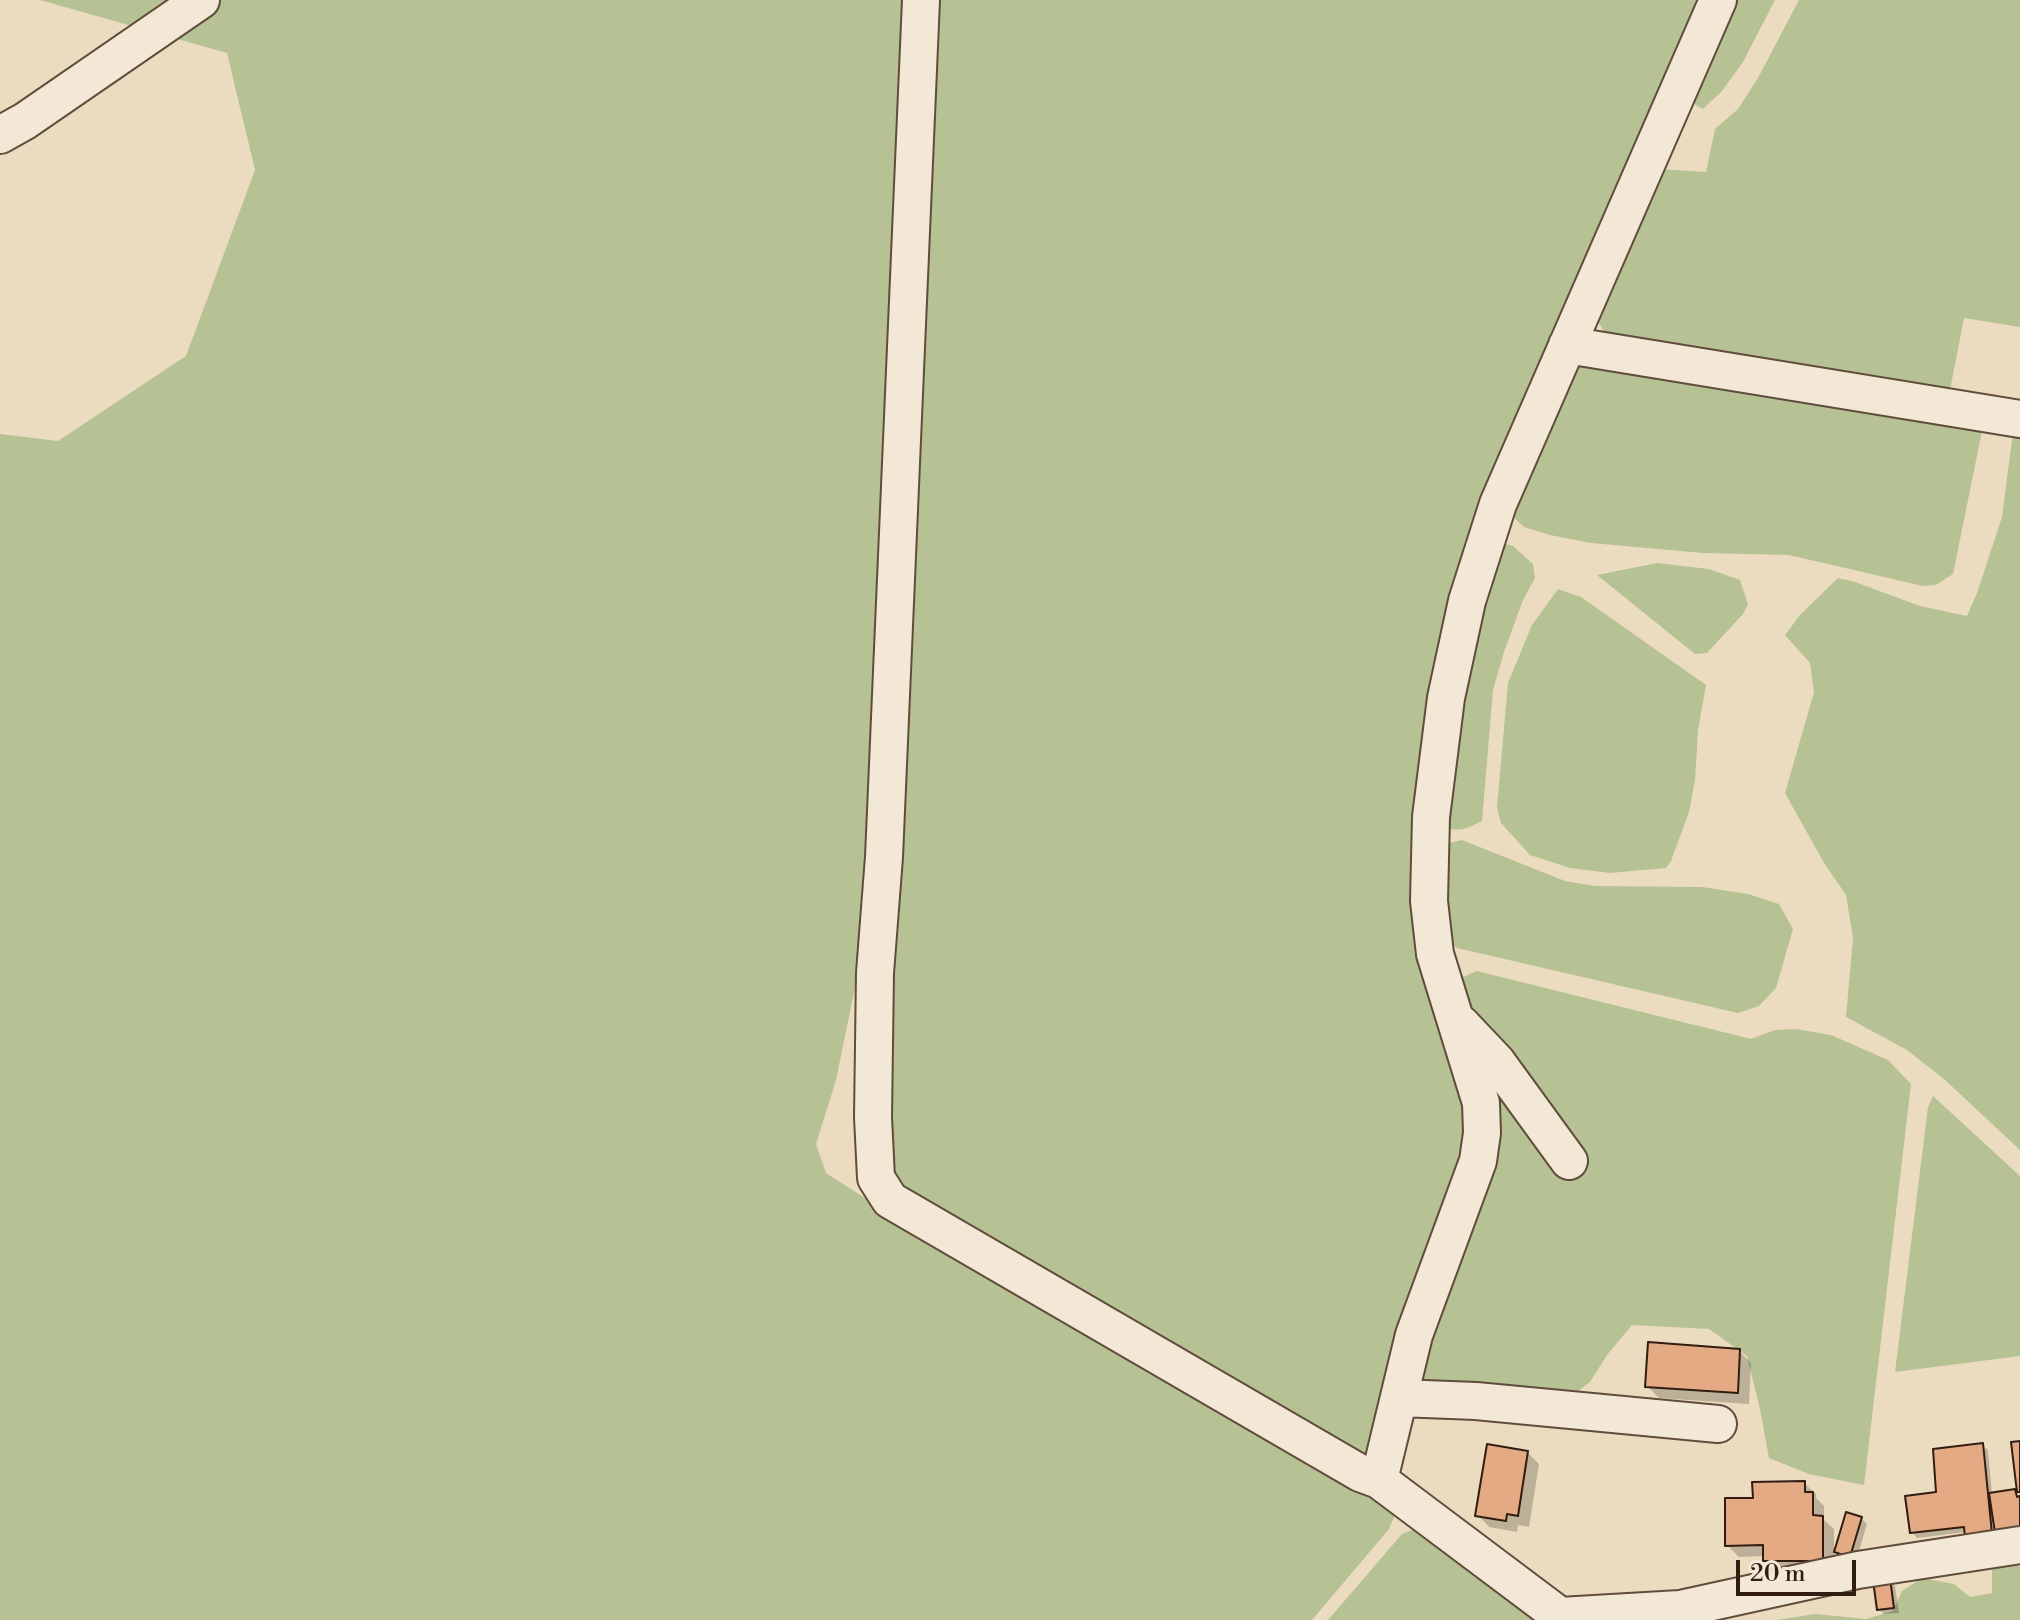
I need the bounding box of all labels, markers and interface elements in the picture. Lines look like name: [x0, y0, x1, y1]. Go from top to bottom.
scale bar: [1740, 1544, 1860, 1594]
text: 20 m: [1750, 1559, 1806, 1589]

